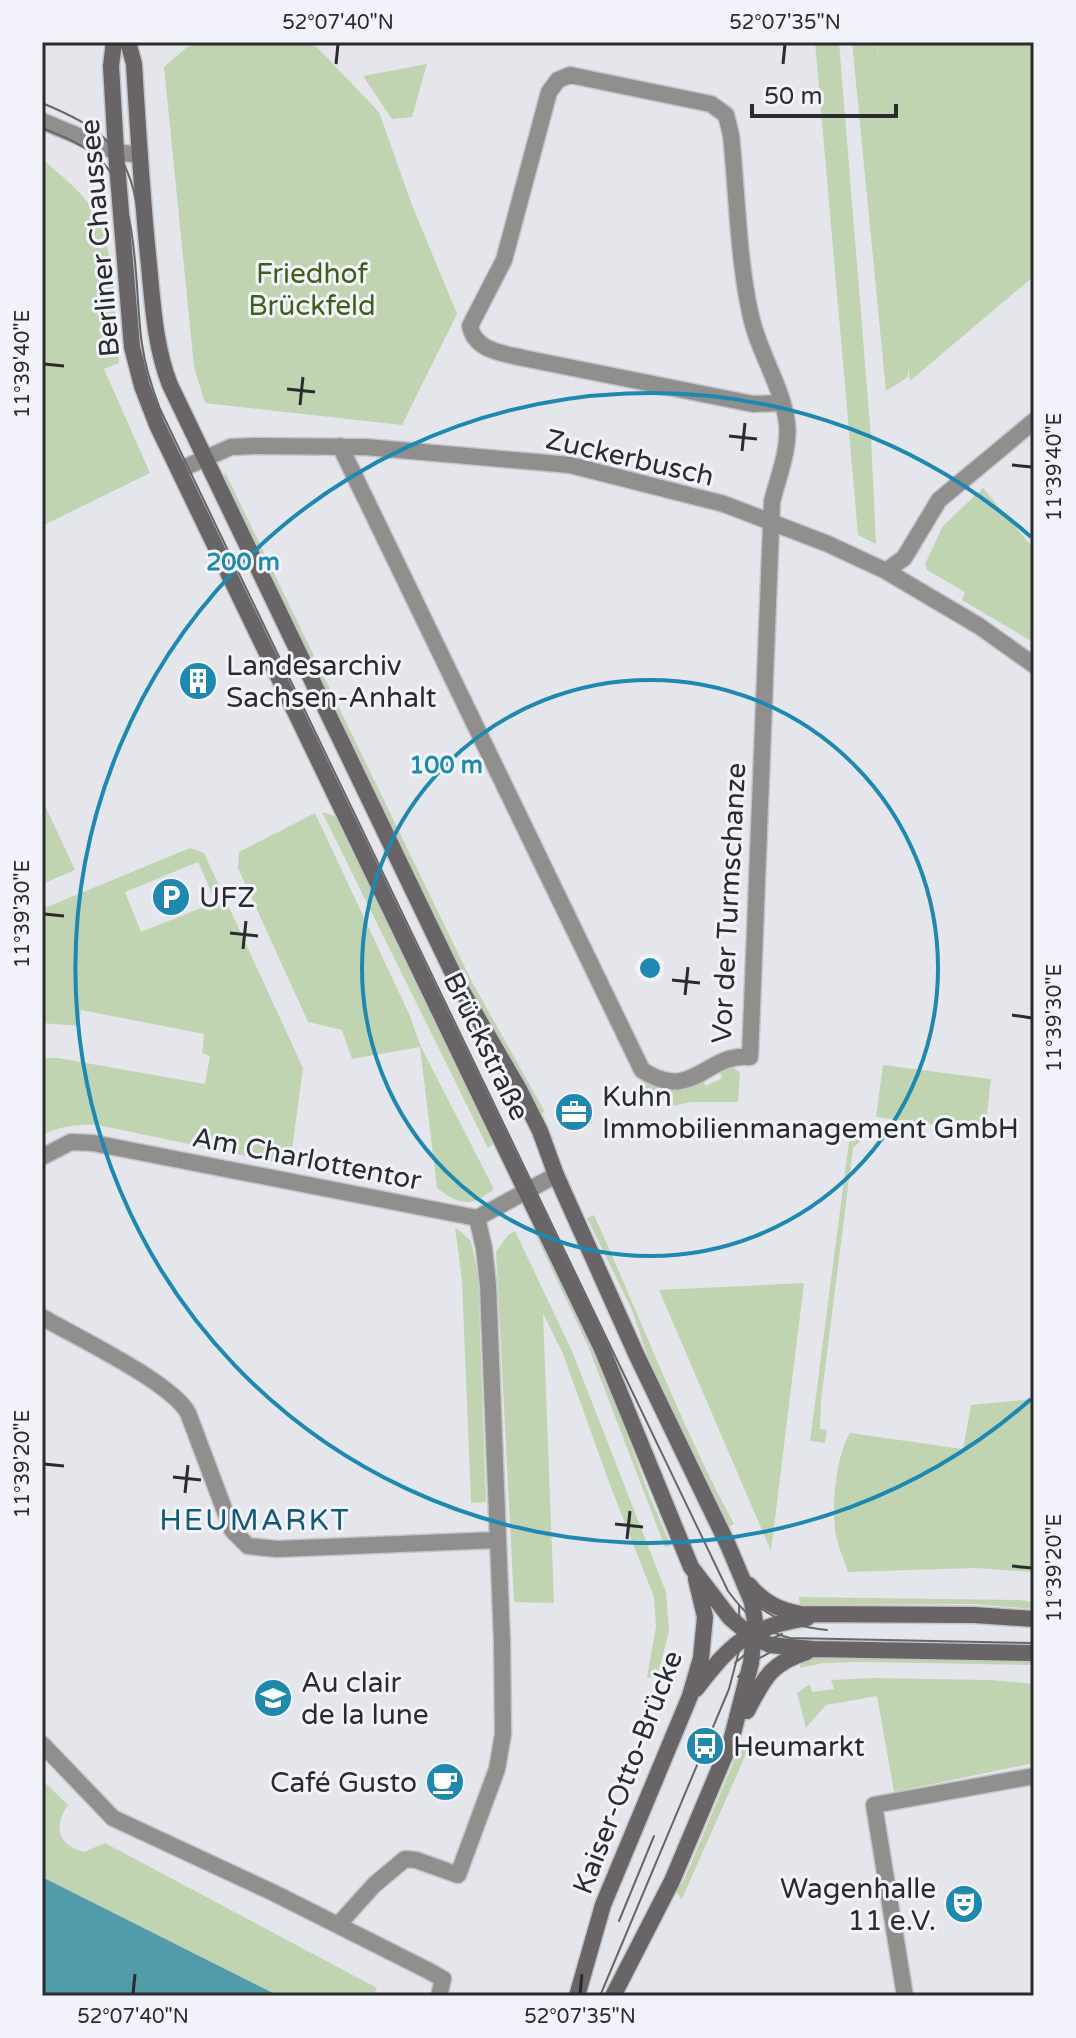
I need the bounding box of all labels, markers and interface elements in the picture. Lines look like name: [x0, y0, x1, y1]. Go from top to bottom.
text: 52°07'40"N: [282, 11, 394, 35]
text: 52°07'35"N: [729, 11, 841, 35]
scale bar: [752, 68, 896, 118]
text: 50 m: [764, 82, 822, 111]
street label: Berliner Chaussee: [73, 118, 127, 358]
park label: Friedhof Brückfeld: [248, 257, 376, 323]
text: 11°39'40"E: [11, 310, 35, 418]
text: 11°39'40"E: [1043, 413, 1067, 521]
street label: Zuckerbusch: [542, 422, 717, 494]
text: 200 m: [206, 548, 280, 577]
place label: Landesarchiv Sachsen-Anhalt: [226, 649, 437, 715]
building icon: Landesarchiv Sachsen-Anhalt: [177, 660, 219, 702]
text: 100 m: [409, 751, 483, 780]
street label: Vor der Turmschanze: [705, 762, 753, 1044]
text: 11°39'30"E: [11, 860, 35, 968]
parking icon: UFZ: [150, 876, 192, 918]
place label: UFZ: [199, 881, 255, 915]
centre of rings: [636, 954, 664, 982]
text: 11°39'30"E: [1043, 964, 1067, 1072]
street label: Brückstraße: [436, 967, 537, 1126]
place label: Kuhn Immobilienmanagement GmbH: [602, 1080, 1019, 1146]
office icon: Kuhn Immobilienmanagement GmbH: [553, 1091, 595, 1133]
street label: Am Charlottentor: [189, 1120, 424, 1198]
text: 11°39'20"E: [11, 1410, 35, 1518]
district label: HEUMARKT: [159, 1502, 351, 1539]
text: 11°39'20"E: [1043, 1514, 1067, 1622]
street label: Kaiser-Otto-Brücke: [566, 1646, 690, 1899]
place label: Au clair de la lune: [301, 1666, 429, 1732]
school or university icon: Au clair de la lune: [252, 1677, 294, 1719]
bus stop icon: Heumarkt: [684, 1725, 726, 1767]
place label: Heumarkt: [733, 1730, 865, 1764]
cafe icon: Café Gusto: [424, 1761, 466, 1803]
place label: Café Gusto: [270, 1766, 417, 1800]
place label: Wagenhalle 11 e.V.: [780, 1872, 936, 1938]
theatre icon: Wagenhalle 11 e.V.: [943, 1883, 985, 1925]
text: 52°07'40"N: [77, 2005, 189, 2029]
text: 52°07'35"N: [524, 2005, 636, 2029]

